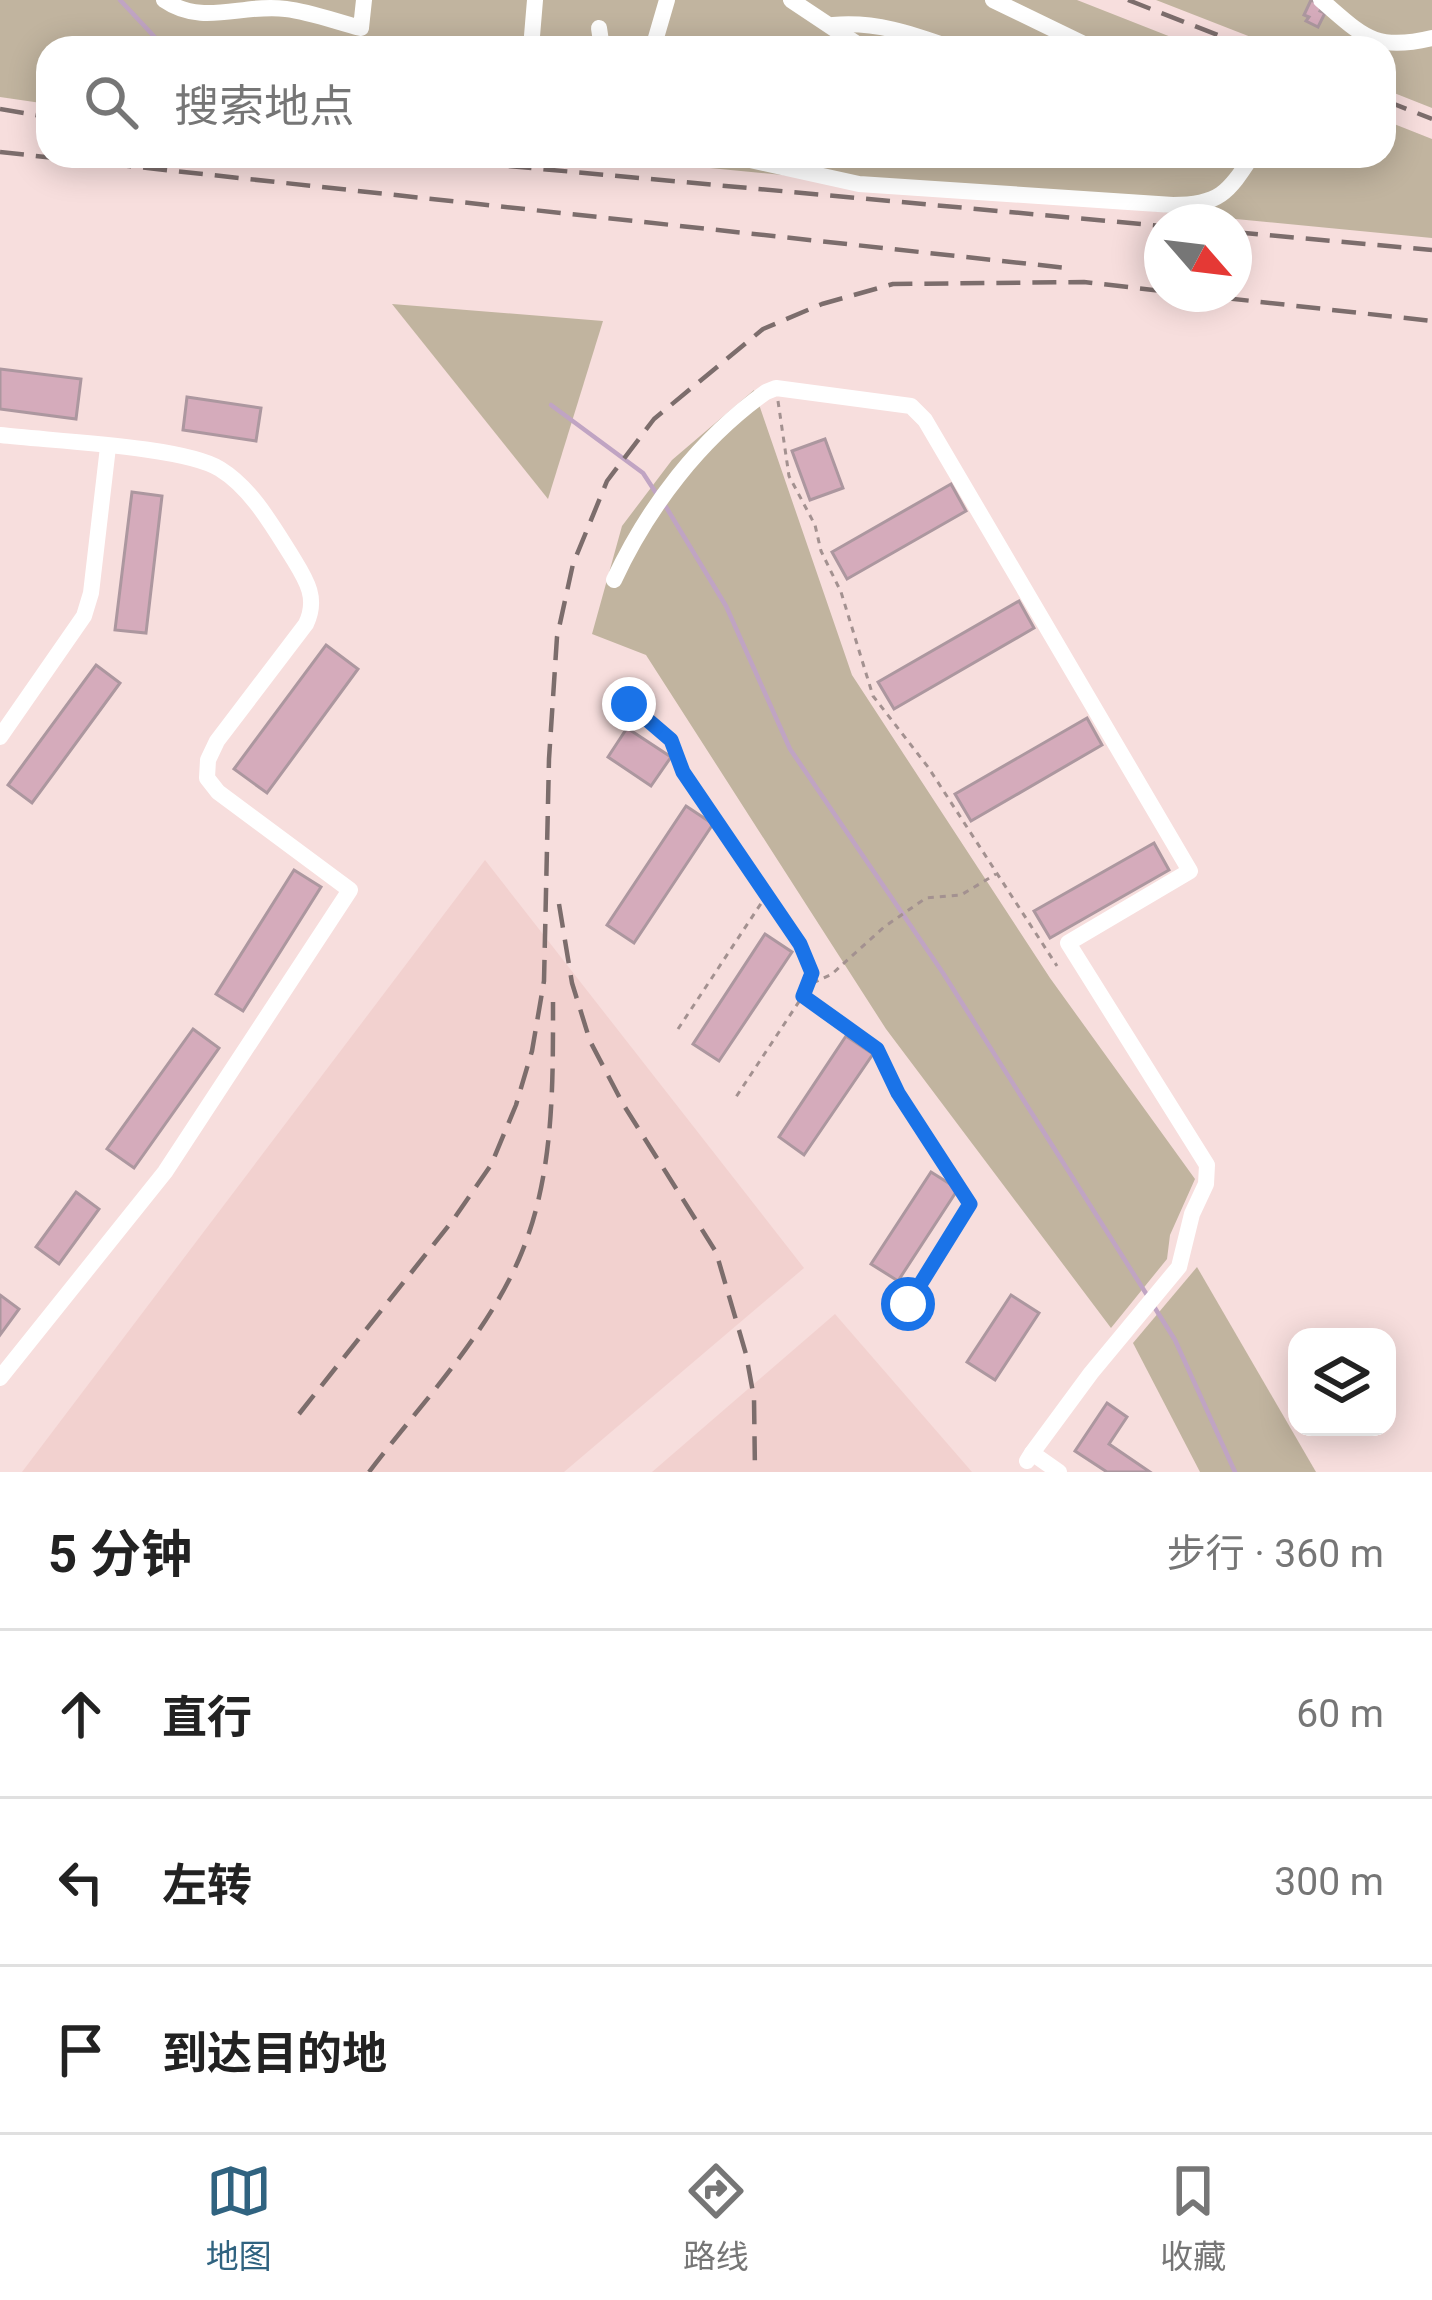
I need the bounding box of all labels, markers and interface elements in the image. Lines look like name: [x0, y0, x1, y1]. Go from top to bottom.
search box: [36, 36, 1396, 168]
icon: search: [78, 69, 144, 135]
text: 搜索地点: [174, 80, 354, 133]
north arrow: [1144, 204, 1252, 312]
route end: [602, 677, 656, 731]
route start: [881, 1277, 935, 1331]
map controls: [1288, 1328, 1396, 1436]
button: layers: [1288, 1328, 1396, 1436]
text: 5 分钟: [48, 1525, 192, 1584]
text: 步行 · 360 m: [1167, 1531, 1384, 1577]
icon: ahead: [48, 1681, 114, 1747]
text: 直行: [162, 1691, 252, 1744]
text: 60 m: [1296, 1691, 1384, 1737]
icon: left: [48, 1849, 114, 1915]
text: 左转: [162, 1859, 252, 1912]
text: 300 m: [1274, 1859, 1384, 1905]
icon: arrive: [48, 2017, 114, 2083]
text: 到达目的地: [162, 2027, 387, 2080]
tab: 地图: [206, 2158, 272, 2278]
tab: 路线: [683, 2158, 749, 2278]
tab: 收藏: [1160, 2158, 1226, 2278]

